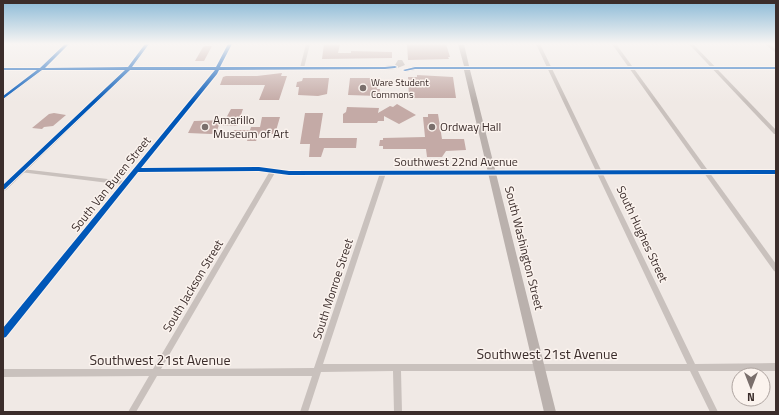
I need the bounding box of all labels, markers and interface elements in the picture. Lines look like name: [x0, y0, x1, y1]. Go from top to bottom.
place label: Ware Student Commons: [371, 75, 429, 102]
marker: Ware Student Commons: [358, 83, 368, 93]
place label: Amarillo Museum of Art: [213, 110, 289, 143]
place label: Ordway Hall: [440, 117, 501, 136]
marker: Amarillo Museum of Art: [200, 122, 210, 132]
marker: Ordway Hall: [427, 122, 437, 132]
street label: South Van Buren Street: [66, 131, 156, 236]
street label: Southwest 22nd Avenue: [394, 152, 518, 171]
street label: South Hughes Street: [612, 182, 674, 286]
street label: South Washington Street: [500, 184, 549, 312]
street label: South Jackson Street: [157, 235, 228, 336]
street label: South Monroe Street: [307, 235, 358, 342]
street label: Southwest 21st Avenue: [477, 343, 617, 364]
street label: Southwest 21st Avenue: [90, 349, 230, 370]
north arrow: [731, 367, 771, 407]
text: N: [747, 389, 755, 405]

